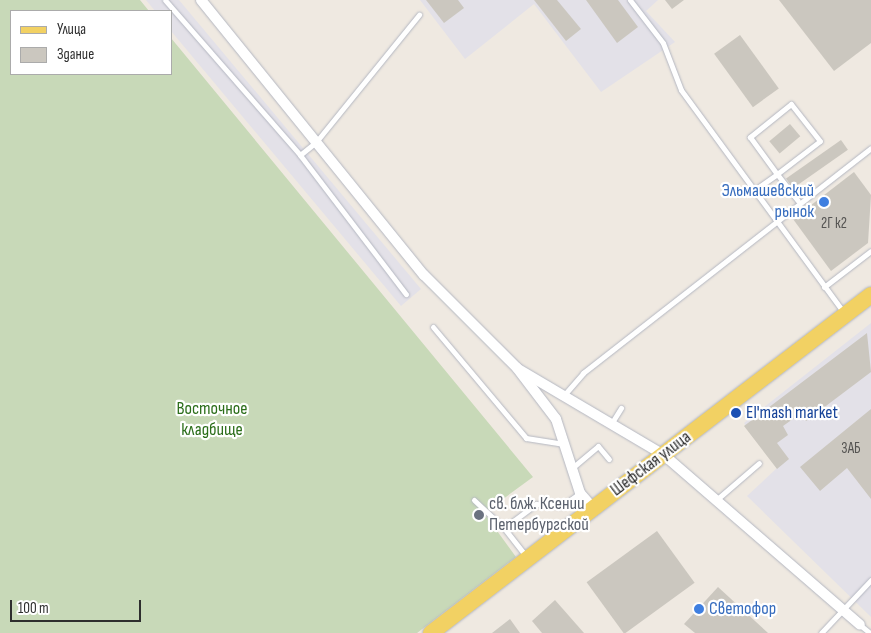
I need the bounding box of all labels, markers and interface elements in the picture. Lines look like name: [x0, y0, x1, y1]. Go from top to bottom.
legend: [10, 10, 172, 75]
text: Улица: [57, 20, 86, 39]
text: Здание: [57, 45, 94, 64]
place label: Эльмашевский рынок: [721, 181, 814, 223]
marker: Эльмашевский рынок: [818, 196, 830, 208]
house number: 2Г к2: [821, 215, 847, 233]
park label: Восточное кладбище: [176, 399, 248, 442]
place label: El'mash market: [746, 402, 838, 424]
marker: El'mash market: [730, 407, 742, 419]
street label: Шефская улица: [607, 427, 695, 501]
house number: 3АБ: [841, 440, 861, 458]
place label: св. блж. Ксении Петербургской: [489, 494, 589, 536]
marker: св. блж. Ксении Петербургской: [473, 509, 485, 521]
scale bar: [12, 590, 144, 622]
place label: Светофор: [709, 598, 776, 620]
text: 100 m: [18, 599, 49, 618]
marker: Светофор: [693, 603, 705, 615]

